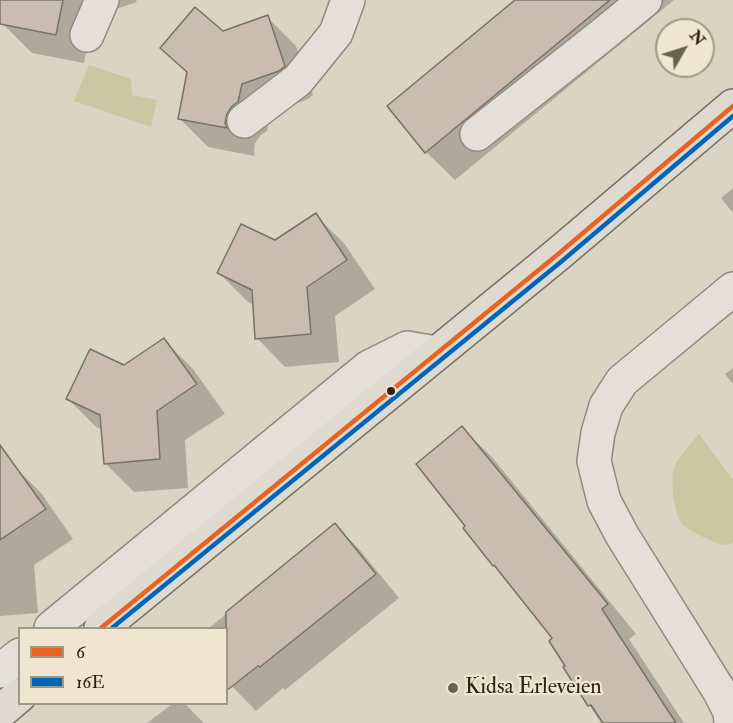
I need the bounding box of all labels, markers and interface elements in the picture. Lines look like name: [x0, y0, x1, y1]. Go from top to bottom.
north arrow: [655, 18, 715, 78]
text: N: [685, 26, 710, 50]
unlabelled marker: [385, 385, 397, 397]
legend: [18, 627, 228, 705]
text: 6: [76, 641, 85, 664]
text: 16E: [76, 671, 104, 694]
place label: Kidsa Erleveien: [465, 675, 602, 701]
marker: Kidsa Erleveien: [446, 681, 460, 695]

